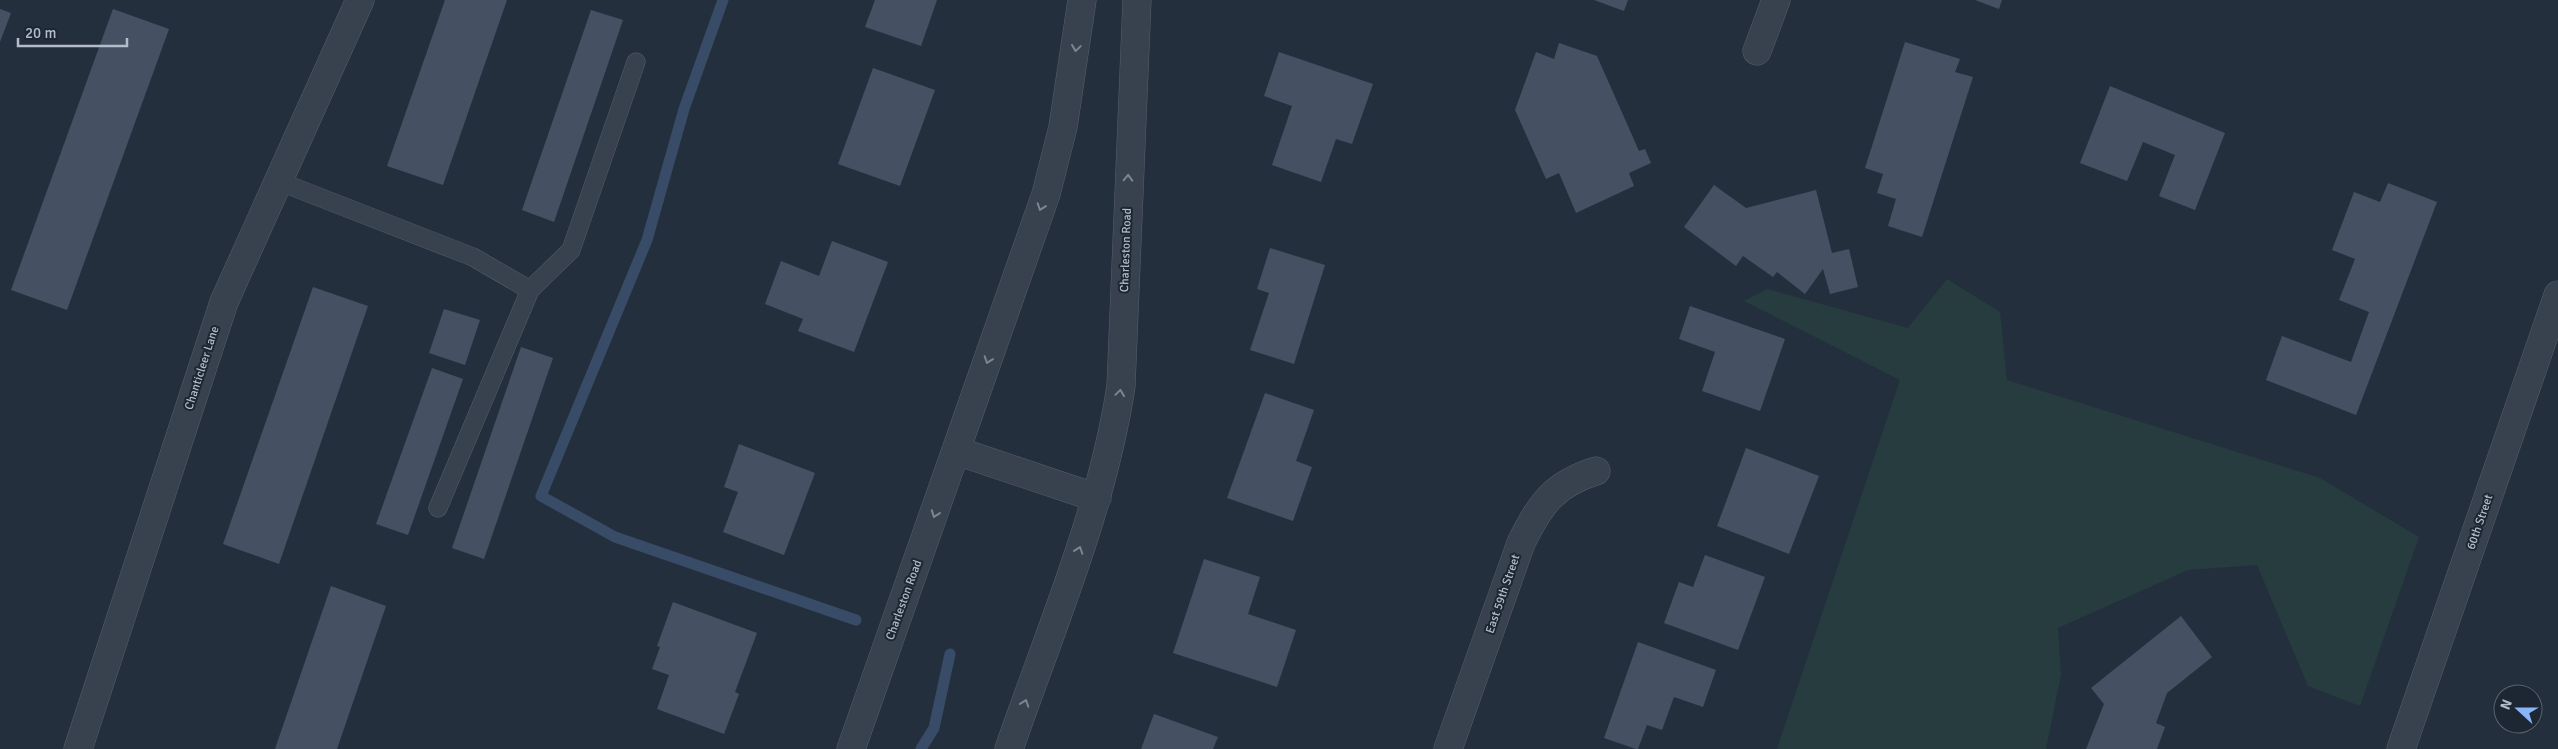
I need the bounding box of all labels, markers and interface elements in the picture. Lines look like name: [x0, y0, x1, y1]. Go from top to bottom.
scale bar: [18, 15, 126, 47]
text: 20 m: [25, 24, 56, 42]
one-way arrow: [1071, 45, 1082, 53]
one-way arrow: [1123, 174, 1134, 182]
one-way arrow: [1037, 202, 1047, 211]
street label: Charleston Road: [1117, 208, 1135, 292]
street label: Chanticleer Lane: [181, 324, 223, 412]
one-way arrow: [984, 356, 994, 364]
one-way arrow: [1114, 388, 1124, 397]
street label: 60th Street: [2464, 492, 2496, 552]
one-way arrow: [930, 509, 940, 518]
one-way arrow: [1073, 546, 1083, 554]
street label: East 59th Street: [1482, 553, 1524, 635]
street label: Charleston Road: [883, 558, 925, 642]
north arrow: [2493, 684, 2543, 734]
text: N: [2497, 697, 2516, 712]
one-way arrow: [1019, 699, 1029, 708]

